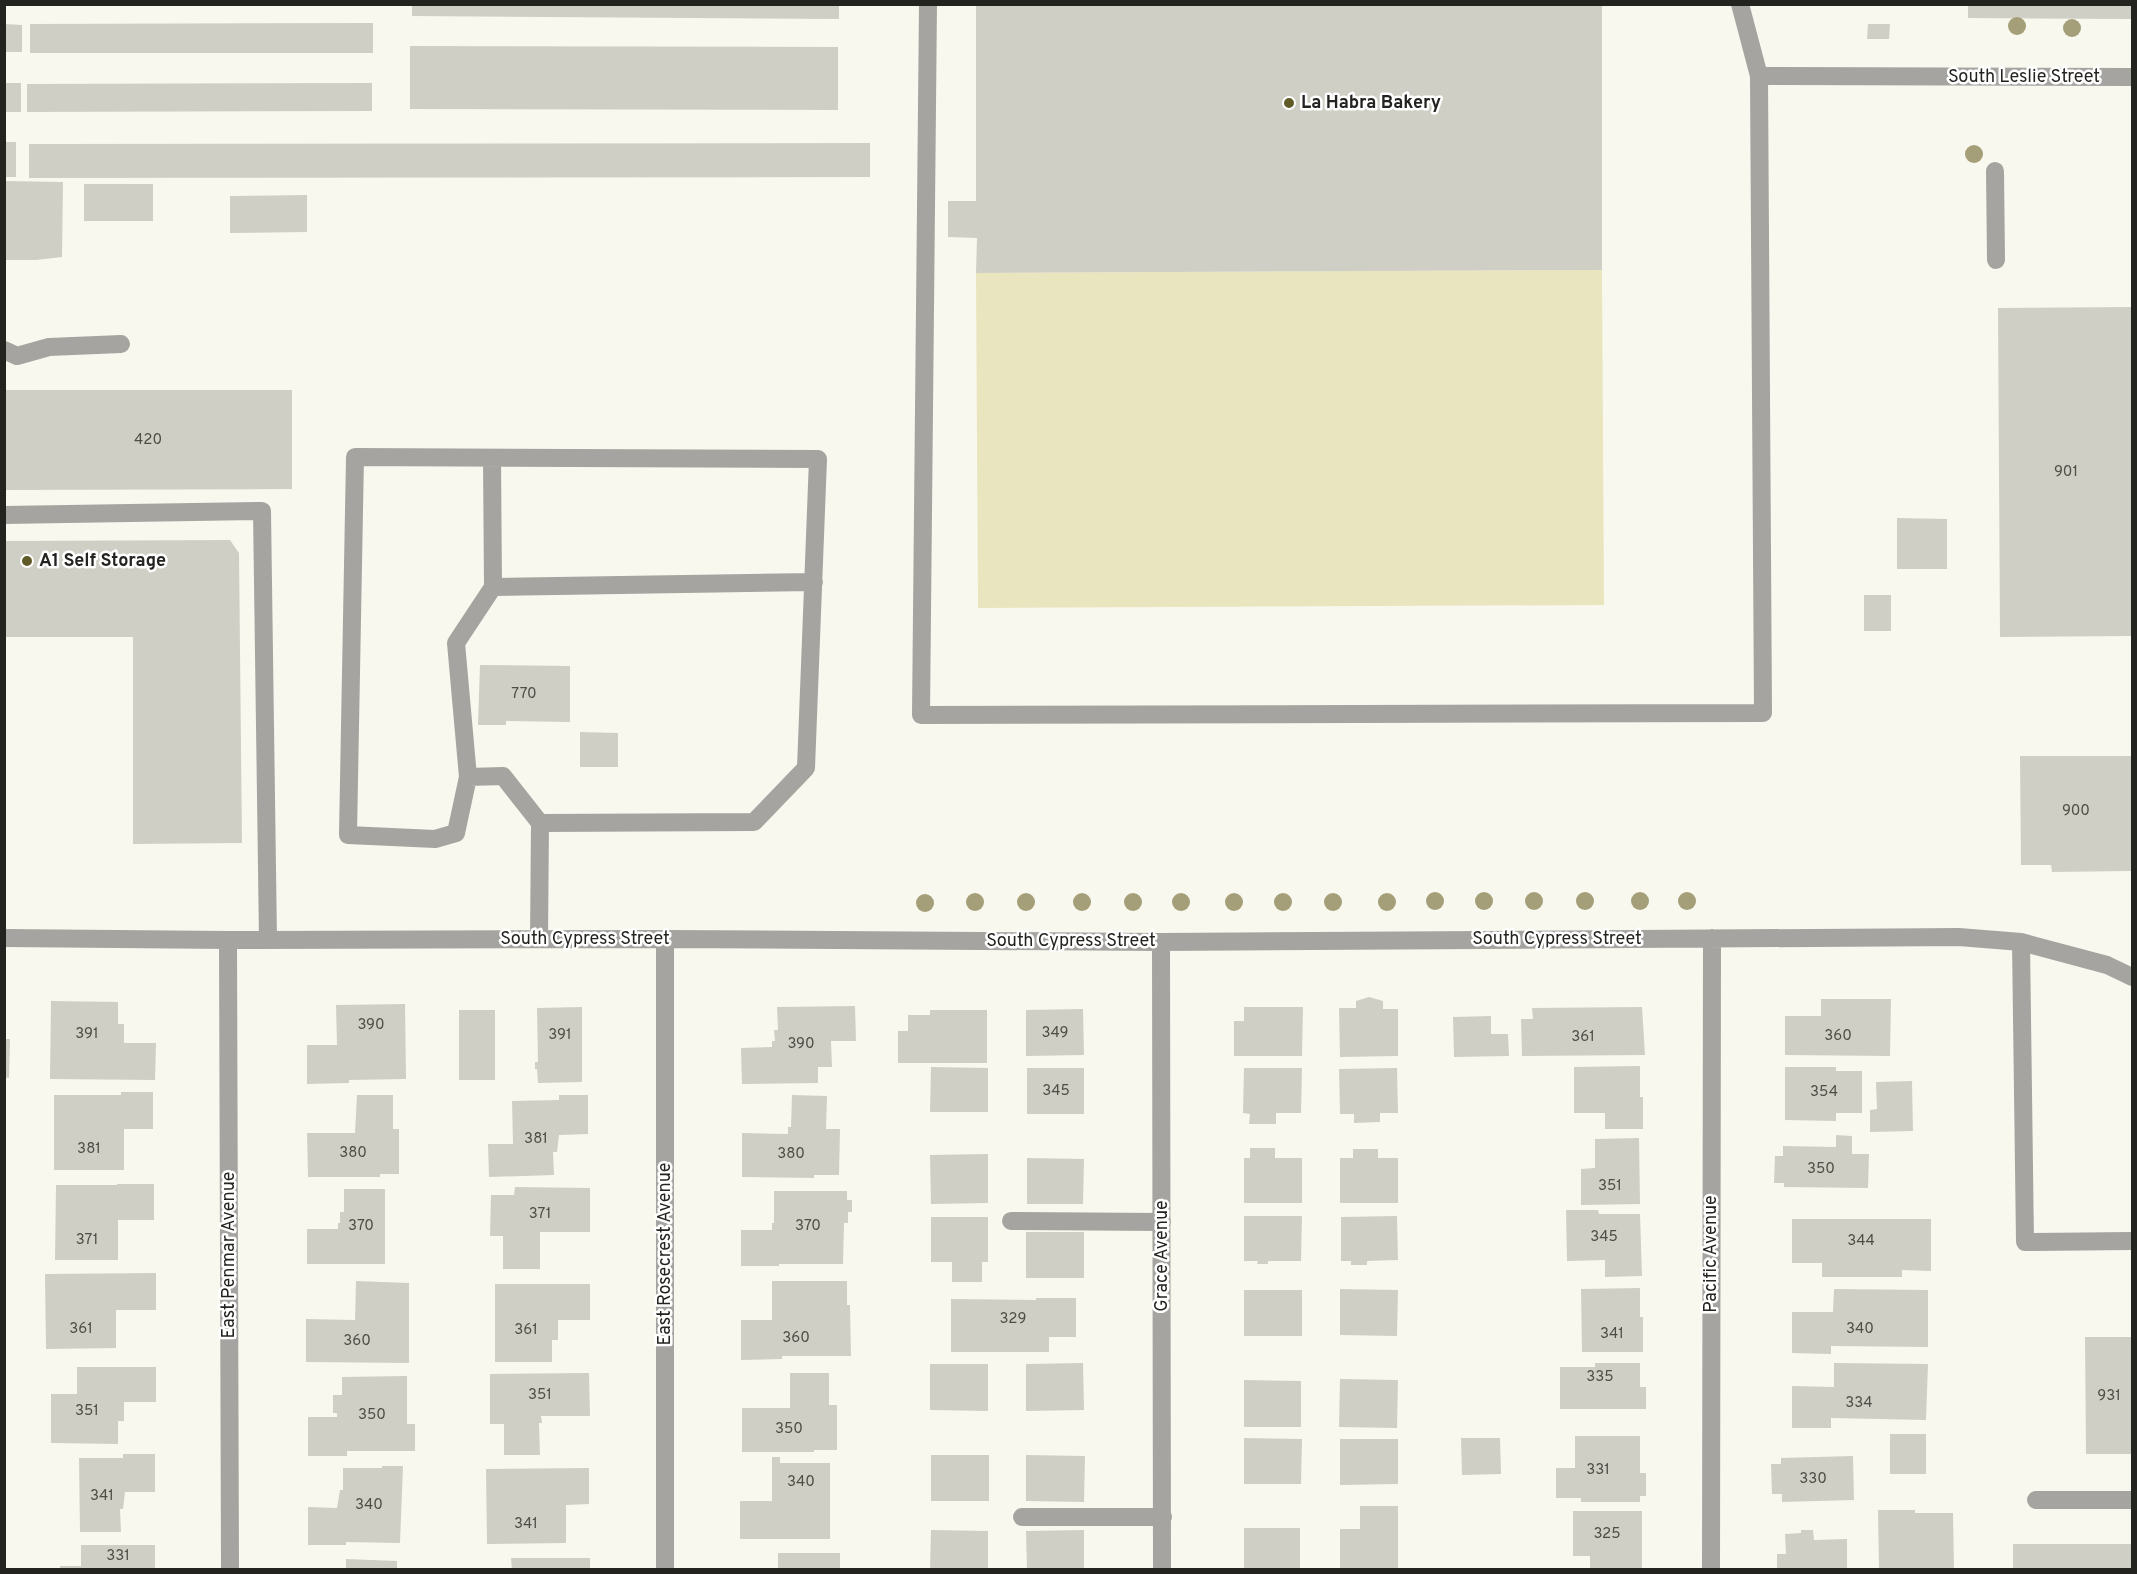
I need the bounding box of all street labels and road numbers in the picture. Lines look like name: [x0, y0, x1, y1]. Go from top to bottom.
street label: South Leslie Street: [1948, 66, 2100, 89]
street label: South Cypress Street: [500, 928, 670, 951]
street label: South Cypress Street: [1472, 928, 1642, 951]
street label: South Cypress Street: [986, 930, 1156, 953]
street label: East Rosecrest Avenue: [654, 1163, 677, 1345]
street label: East Penmar Avenue: [218, 1172, 241, 1338]
street label: Pacific Avenue: [1700, 1195, 1723, 1313]
street label: Grace Avenue: [1151, 1200, 1174, 1312]

